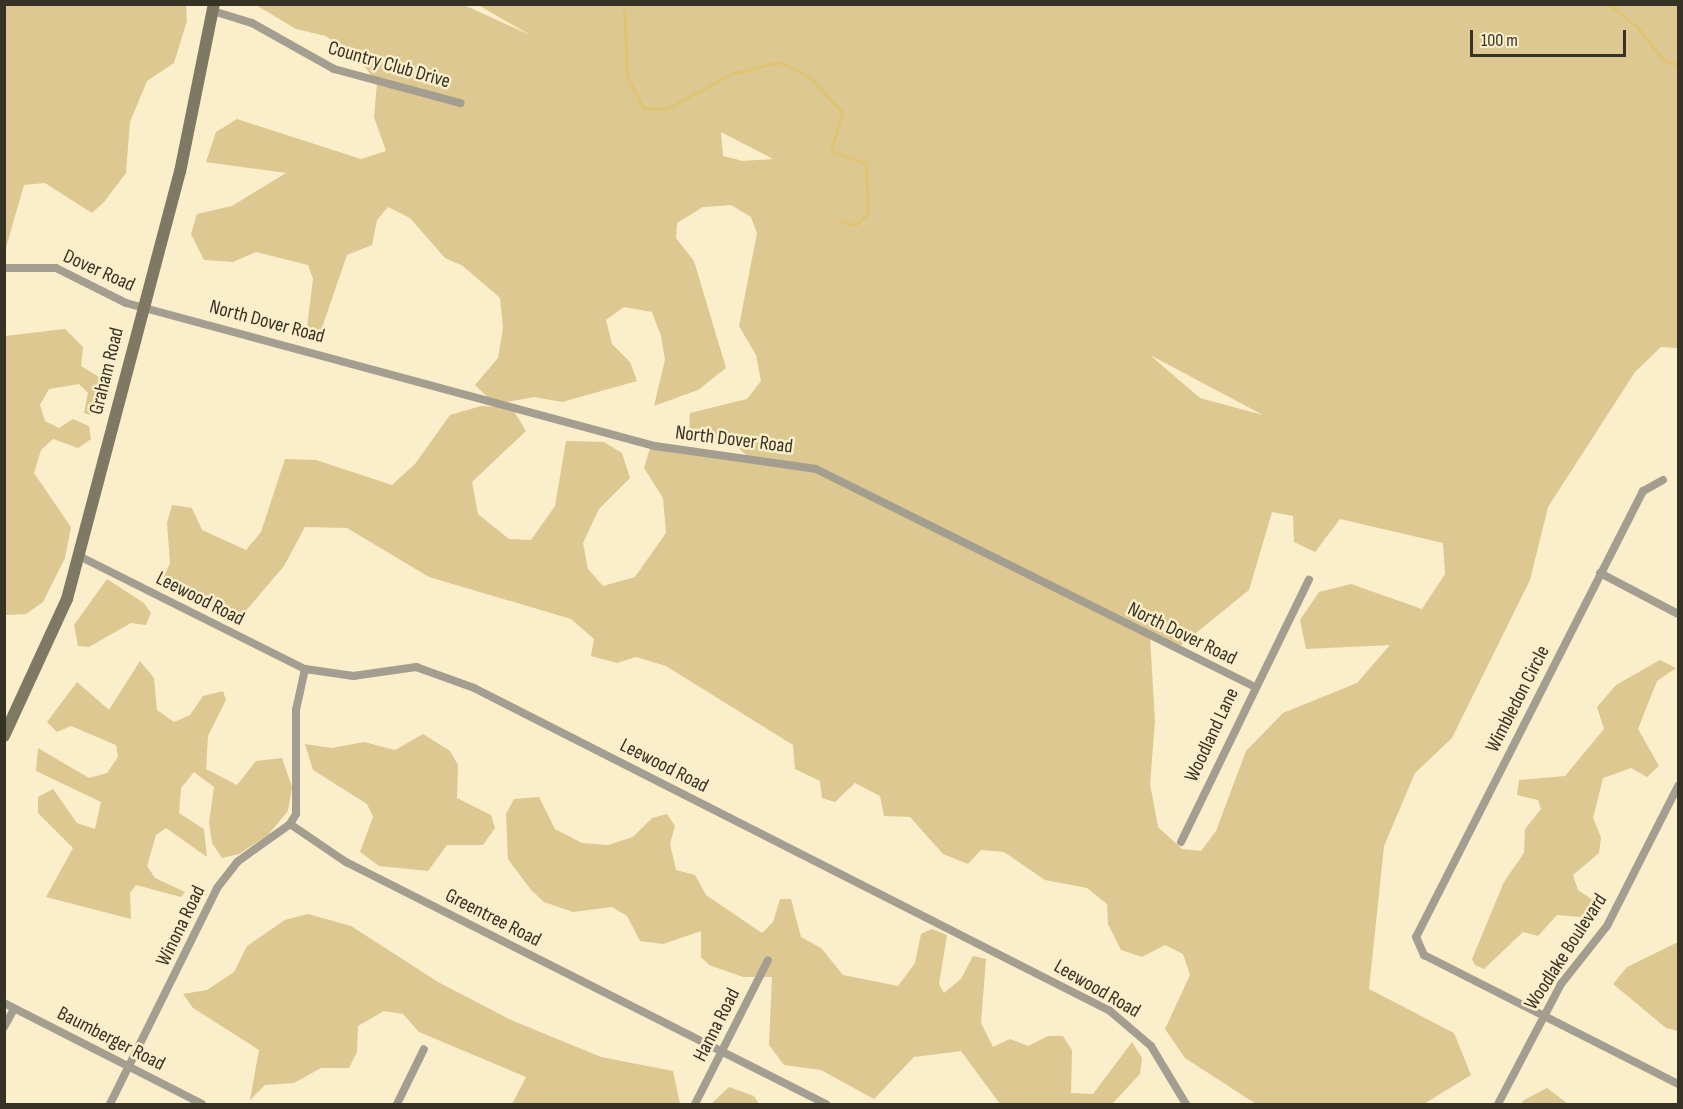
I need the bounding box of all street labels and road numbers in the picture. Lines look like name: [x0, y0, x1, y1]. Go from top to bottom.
street label: Country Club Drive: [325, 36, 453, 94]
street label: Dover Road: [59, 245, 139, 297]
street label: North Dover Road: [207, 295, 327, 349]
street label: Graham Road: [85, 325, 129, 417]
street label: North Dover Road: [674, 421, 794, 459]
street label: Leewood Road: [152, 567, 248, 631]
street label: North Dover Road: [1124, 597, 1240, 671]
street label: Wimbledon Circle: [1481, 642, 1555, 756]
street label: Woodland Lane: [1180, 684, 1244, 786]
street label: Leewood Road: [616, 734, 712, 798]
street label: Winona Road: [151, 882, 211, 970]
street label: Greentree Road: [441, 884, 545, 952]
street label: Woodlake Boulevard: [1520, 889, 1612, 1015]
street label: Leewood Road: [1050, 955, 1144, 1023]
street label: Hanna Road: [688, 984, 746, 1066]
street label: Baumberger Road: [53, 1002, 169, 1076]

